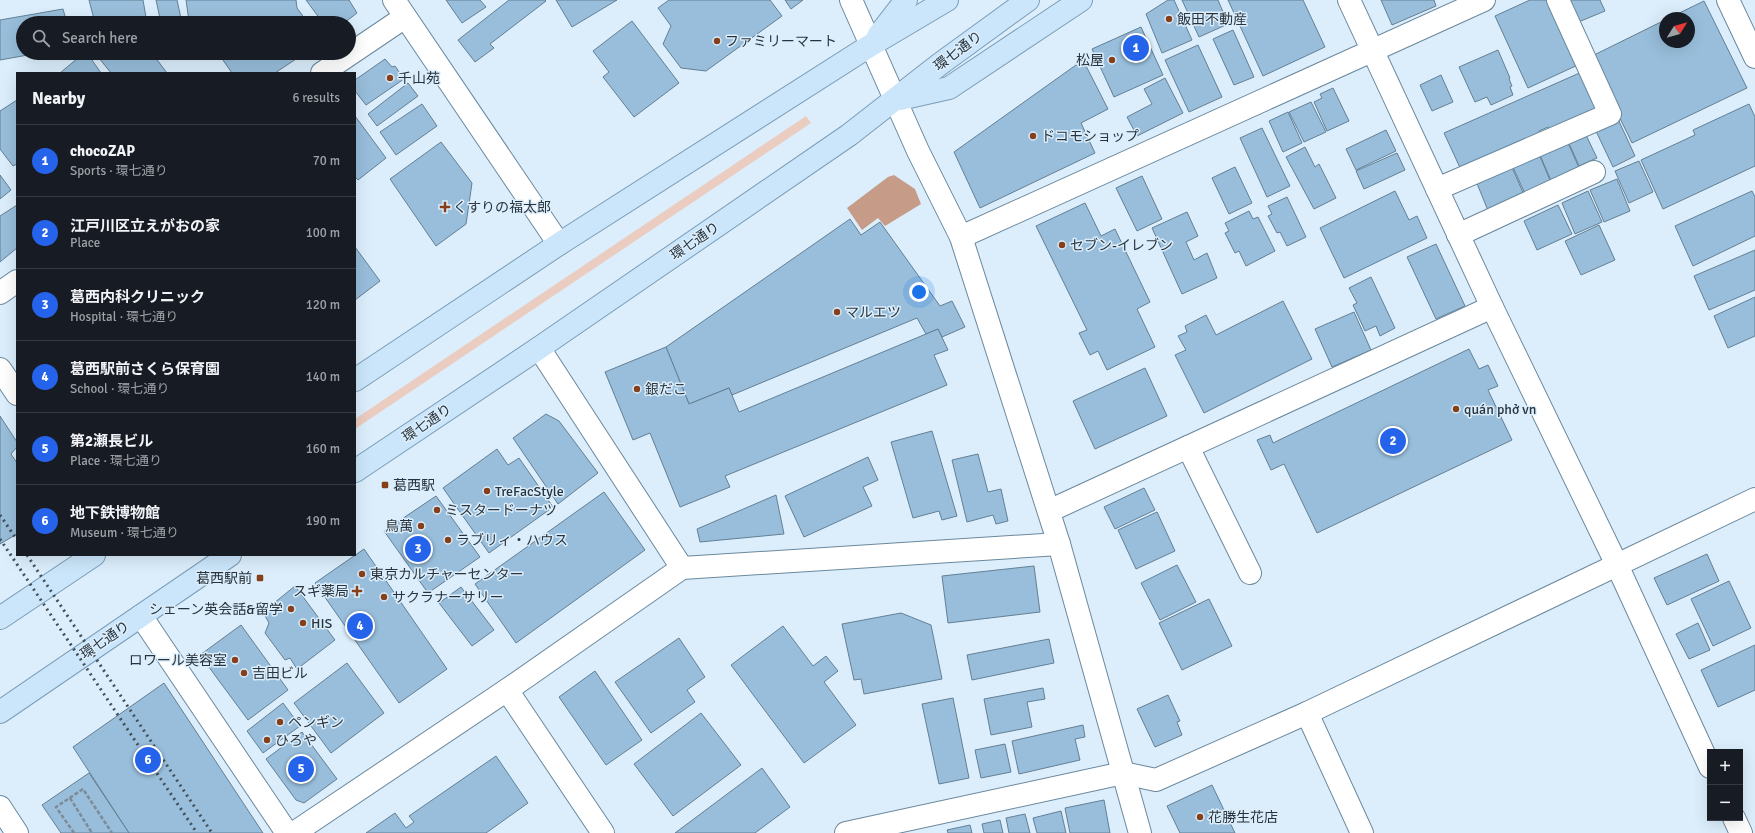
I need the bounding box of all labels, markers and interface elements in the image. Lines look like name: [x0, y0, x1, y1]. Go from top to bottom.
place label: 飯田不動産: [1177, 11, 1247, 28]
north arrow: [1659, 12, 1695, 48]
marker: 飯田不動産: [1164, 14, 1174, 24]
search box: [16, 16, 356, 60]
icon: search: [30, 27, 52, 49]
street label: 環七通り: [931, 27, 985, 75]
text: Search here: [62, 29, 138, 47]
place label: ファミリーマート: [725, 33, 837, 50]
pin: 1: [1123, 33, 1149, 63]
marker: ファミリーマート: [712, 36, 722, 46]
place label: 松屋: [1076, 52, 1104, 69]
marker: 松屋: [1107, 55, 1117, 65]
place label: 千山苑: [398, 70, 440, 87]
marker: 千山苑: [385, 73, 395, 83]
text: Nearby: [32, 88, 85, 109]
text: 6 results: [292, 90, 340, 106]
place label: ドコモショップ: [1041, 128, 1139, 145]
marker: ドコモショップ: [1028, 131, 1038, 141]
text: chocoZAP: [70, 142, 135, 160]
text: 1: [41, 153, 49, 169]
text: 70 m: [313, 153, 340, 169]
text: Sports · 環七通り: [70, 163, 168, 179]
place label: くすりの福太郎: [453, 199, 551, 216]
marker: くすりの福太郎: [440, 202, 450, 212]
text: 江戸川区立えがおの家: [70, 217, 220, 235]
street label: 環七通り: [667, 218, 723, 264]
text: 2: [41, 225, 49, 241]
text: 100 m: [306, 225, 340, 241]
text: Place: [70, 235, 100, 251]
place label: セブン-イレブン: [1070, 237, 1173, 254]
marker: セブン-イレブン: [1057, 240, 1067, 250]
your location: [909, 282, 929, 302]
text: 葛西内科クリニック: [70, 288, 205, 306]
text: 3: [41, 297, 49, 313]
text: 120 m: [306, 297, 340, 313]
place label: マルエツ: [845, 304, 901, 321]
marker: マルエツ: [832, 307, 842, 317]
text: Hospital · 環七通り: [70, 309, 178, 325]
text: 葛西駅前さくら保育園: [70, 360, 220, 378]
text: 4: [41, 369, 49, 385]
text: 140 m: [306, 369, 340, 385]
text: School · 環七通り: [70, 381, 169, 397]
place label: 銀だこ: [645, 381, 687, 398]
marker: 銀だこ: [632, 384, 642, 394]
street label: 環七通り: [399, 400, 455, 446]
place label: quán phở vn: [1464, 401, 1536, 418]
marker: quán phở vn: [1451, 404, 1461, 414]
pin: 2: [1380, 426, 1406, 456]
text: 第2瀬長ビル: [70, 432, 153, 450]
text: 5: [41, 441, 49, 457]
text: 160 m: [306, 441, 340, 457]
text: Place · 環七通り: [70, 453, 162, 469]
place label: 葛西駅: [393, 477, 435, 494]
marker: 葛西駅: [380, 480, 390, 490]
place label: TreFacStyle: [495, 483, 564, 500]
marker: TreFacStyle: [482, 486, 492, 496]
place label: ミスタードーナツ: [445, 502, 557, 519]
text: 地下鉄博物館: [70, 504, 160, 522]
marker: ミスタードーナツ: [432, 505, 442, 515]
text: 6: [41, 513, 49, 529]
text: 190 m: [306, 513, 340, 529]
place label: 鳥萬: [385, 518, 413, 535]
marker: 鳥萬: [416, 521, 426, 531]
text: Museum · 環七通り: [70, 525, 179, 541]
place label: ラブリィ・ハウス: [456, 532, 568, 549]
pin: 3: [405, 534, 431, 564]
marker: ラブリィ・ハウス: [443, 535, 453, 545]
place label: 東京カルチャーセンター: [370, 566, 524, 583]
marker: 東京カルチャーセンター: [357, 569, 367, 579]
place label: 葛西駅前: [196, 570, 252, 587]
marker: 葛西駅前: [255, 573, 265, 583]
place label: スギ薬局: [293, 583, 349, 600]
marker: スギ薬局: [352, 586, 362, 596]
place label: サクラナーサリー: [392, 589, 504, 606]
marker: サクラナーサリー: [379, 592, 389, 602]
place label: シェーン英会話&留学: [149, 601, 283, 618]
marker: シェーン英会話&留学: [286, 604, 296, 614]
pin: 4: [347, 611, 373, 641]
place label: HIS: [311, 615, 333, 632]
street label: 環七通り: [77, 617, 133, 663]
marker: HIS: [298, 618, 308, 628]
place label: ロワール美容室: [129, 652, 227, 669]
marker: ロワール美容室: [230, 655, 240, 665]
place label: 吉田ビル: [252, 665, 308, 682]
marker: 吉田ビル: [239, 668, 249, 678]
place label: ペンギン: [288, 714, 344, 731]
marker: ペンギン: [275, 717, 285, 727]
place label: ひろや: [275, 732, 317, 749]
marker: ひろや: [262, 735, 272, 745]
pin: 6: [135, 745, 161, 775]
map controls: [1707, 749, 1743, 821]
button: +: [1707, 749, 1743, 785]
pin: 5: [288, 754, 314, 784]
button: −: [1707, 785, 1743, 821]
place label: 花勝生花店: [1208, 809, 1278, 826]
marker: 花勝生花店: [1195, 812, 1205, 822]

